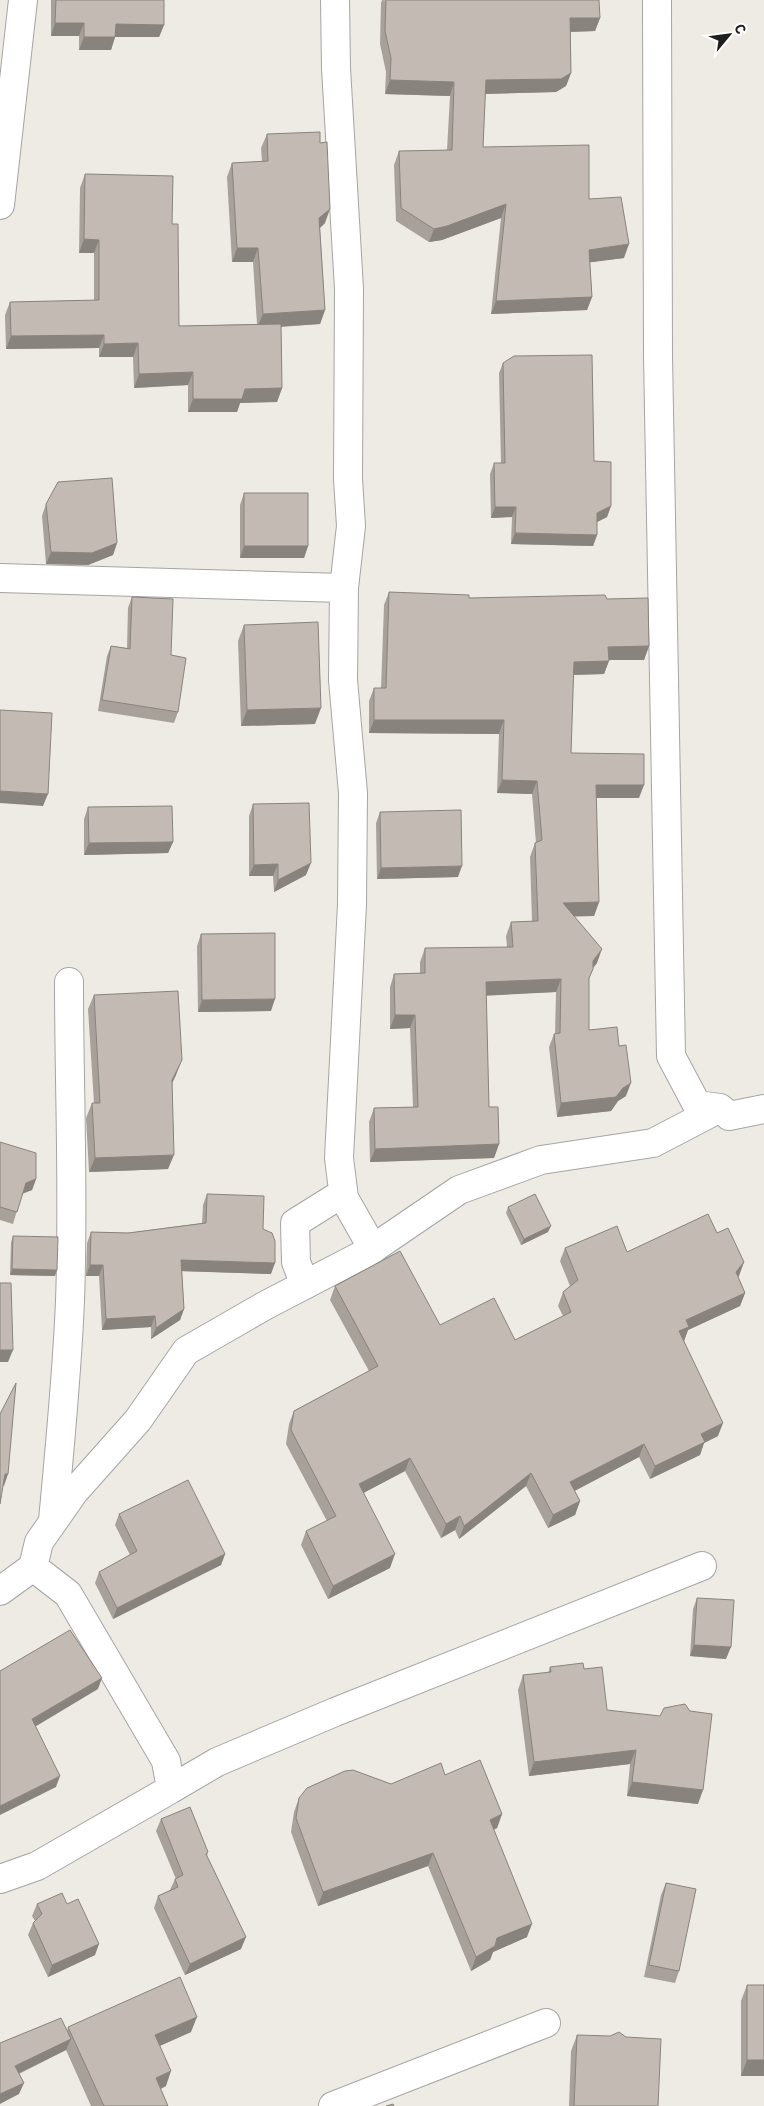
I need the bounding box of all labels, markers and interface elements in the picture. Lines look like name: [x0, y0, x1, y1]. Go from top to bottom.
north arrow: [704, 10, 754, 60]
text: С: [730, 20, 750, 37]

